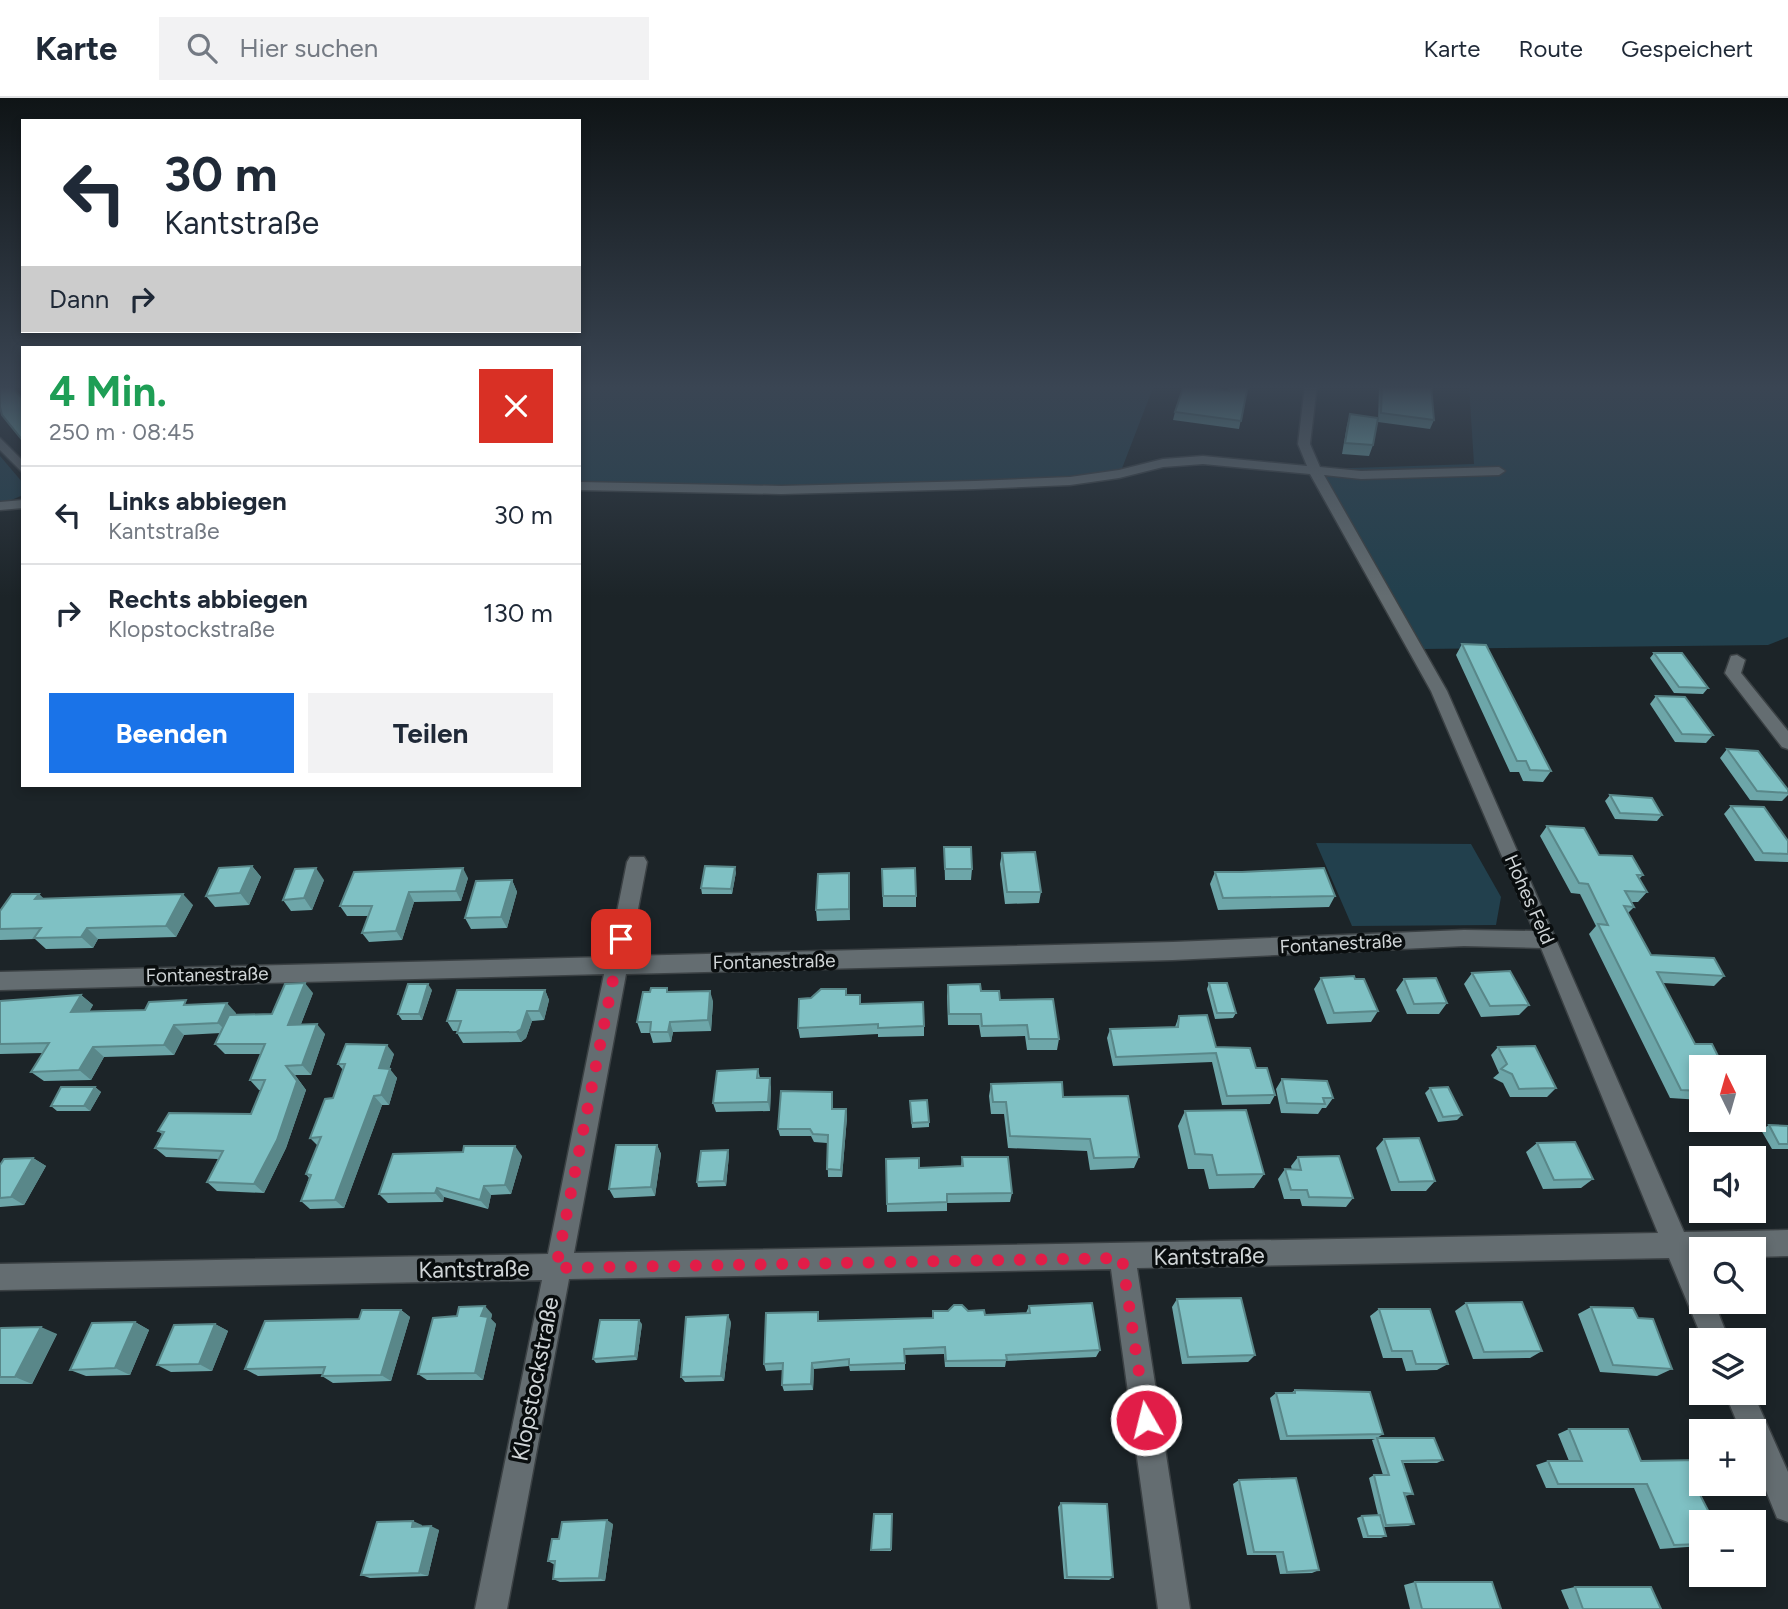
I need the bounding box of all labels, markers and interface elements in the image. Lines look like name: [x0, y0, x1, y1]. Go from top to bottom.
search box: [159, 17, 649, 80]
text: Karte: [35, 29, 117, 68]
icon: search: [183, 29, 221, 67]
text: Hier suchen: [239, 32, 378, 64]
text: Karte: [1424, 34, 1480, 63]
text: Route: [1518, 34, 1583, 63]
text: Gespeichert: [1621, 34, 1753, 63]
text: 30 m: [164, 144, 277, 203]
icon: left: [49, 147, 140, 238]
text: Kantstraße: [164, 204, 319, 242]
icon: right: [123, 280, 161, 318]
text: Dann: [49, 283, 109, 315]
text: 4 Min.: [49, 366, 167, 417]
button: close: [479, 369, 553, 443]
text: 250 m · 08:45: [49, 418, 194, 446]
text: Links abbiegen: [108, 485, 287, 517]
icon: left: [49, 496, 87, 534]
text: 30 m: [494, 499, 553, 531]
text: Kantstraße: [108, 517, 220, 545]
text: Rechts abbiegen: [108, 583, 308, 615]
icon: right: [49, 594, 87, 632]
text: 130 m: [483, 597, 553, 629]
text: Klopstockstraße: [108, 615, 275, 643]
button: Beenden: [49, 693, 294, 773]
button: Teilen: [308, 693, 553, 773]
street label: Hohes Feld: [1500, 851, 1560, 948]
pin: [591, 909, 651, 969]
icon: arrive: [602, 920, 640, 958]
street label: Fontanestraße: [1279, 929, 1403, 958]
street label: Fontanestraße: [712, 949, 836, 974]
street label: Fontanestraße: [145, 962, 269, 987]
north arrow: [1689, 1055, 1766, 1132]
map controls: [1689, 1055, 1766, 1587]
button: sound: [1689, 1146, 1766, 1223]
button: search: [1689, 1237, 1766, 1314]
street label: Kantstraße: [1153, 1241, 1265, 1271]
street label: Kantstraße: [418, 1254, 530, 1284]
street label: Klopstockstraße: [505, 1294, 565, 1464]
button: layers: [1689, 1328, 1766, 1405]
position arrow: [1109, 1383, 1183, 1457]
button: +: [1689, 1419, 1766, 1496]
button: −: [1689, 1510, 1766, 1587]

